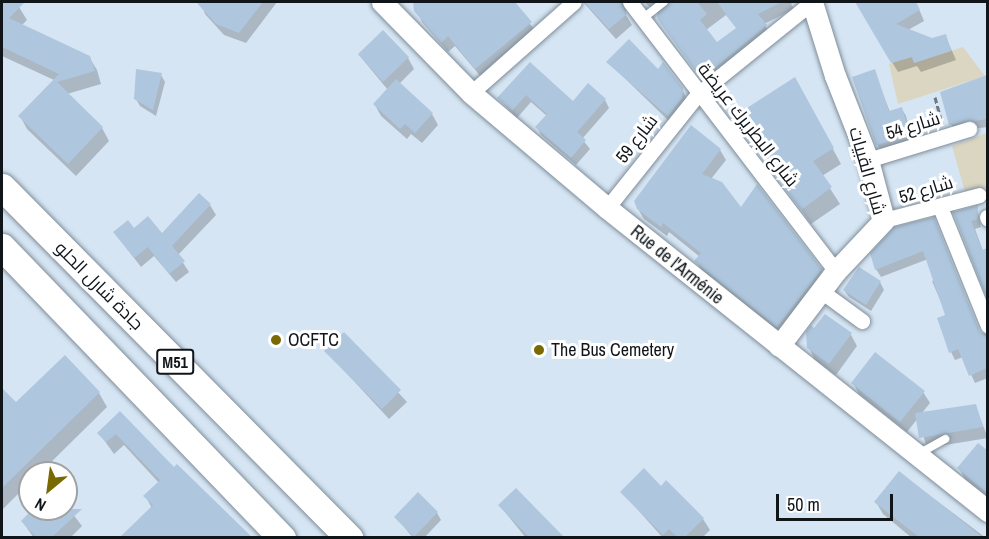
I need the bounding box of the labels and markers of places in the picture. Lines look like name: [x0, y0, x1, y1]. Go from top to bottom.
place label: OCFTC: [288, 329, 339, 351]
marker: OCFTC: [269, 333, 283, 347]
place label: The Bus Cemetery: [551, 339, 674, 361]
marker: The Bus Cemetery: [532, 343, 546, 357]

